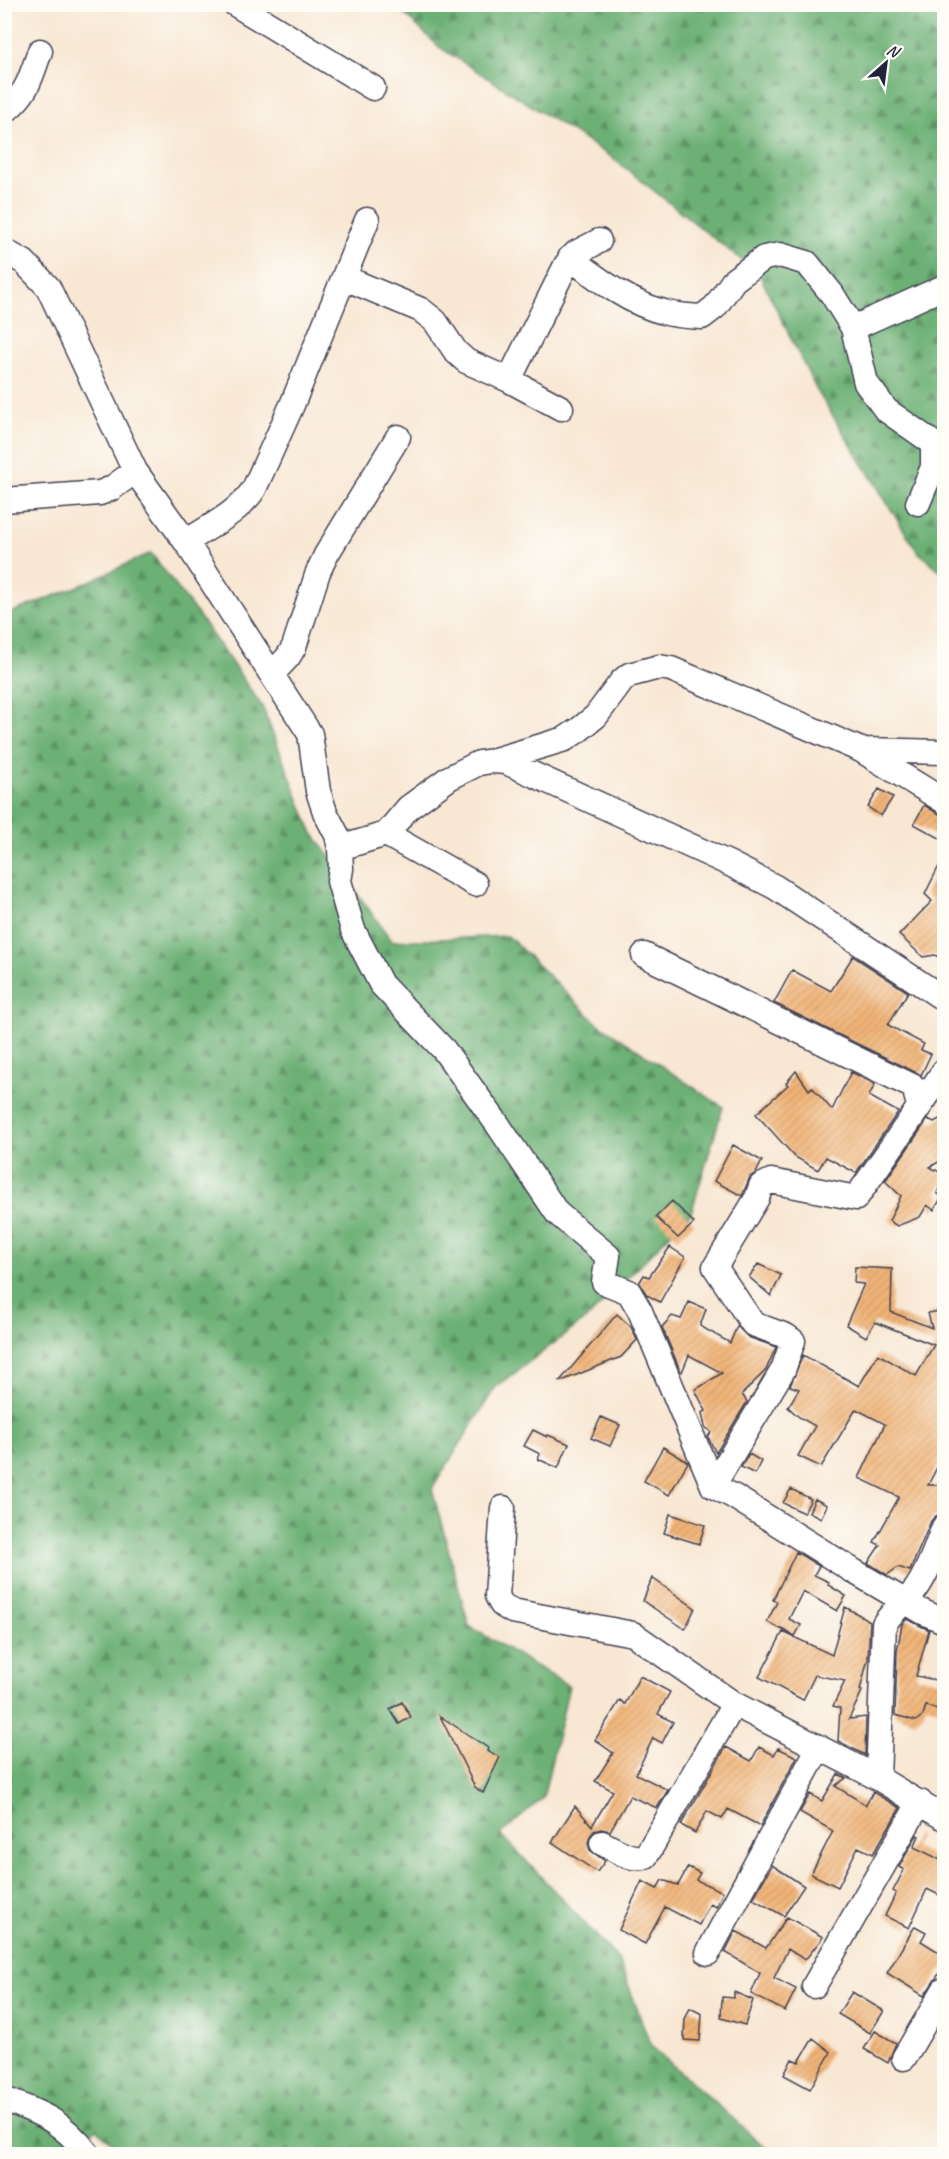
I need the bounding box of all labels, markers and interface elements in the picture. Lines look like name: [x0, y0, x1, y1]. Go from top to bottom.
north arrow: [856, 33, 916, 93]
text: N: [884, 39, 904, 63]

